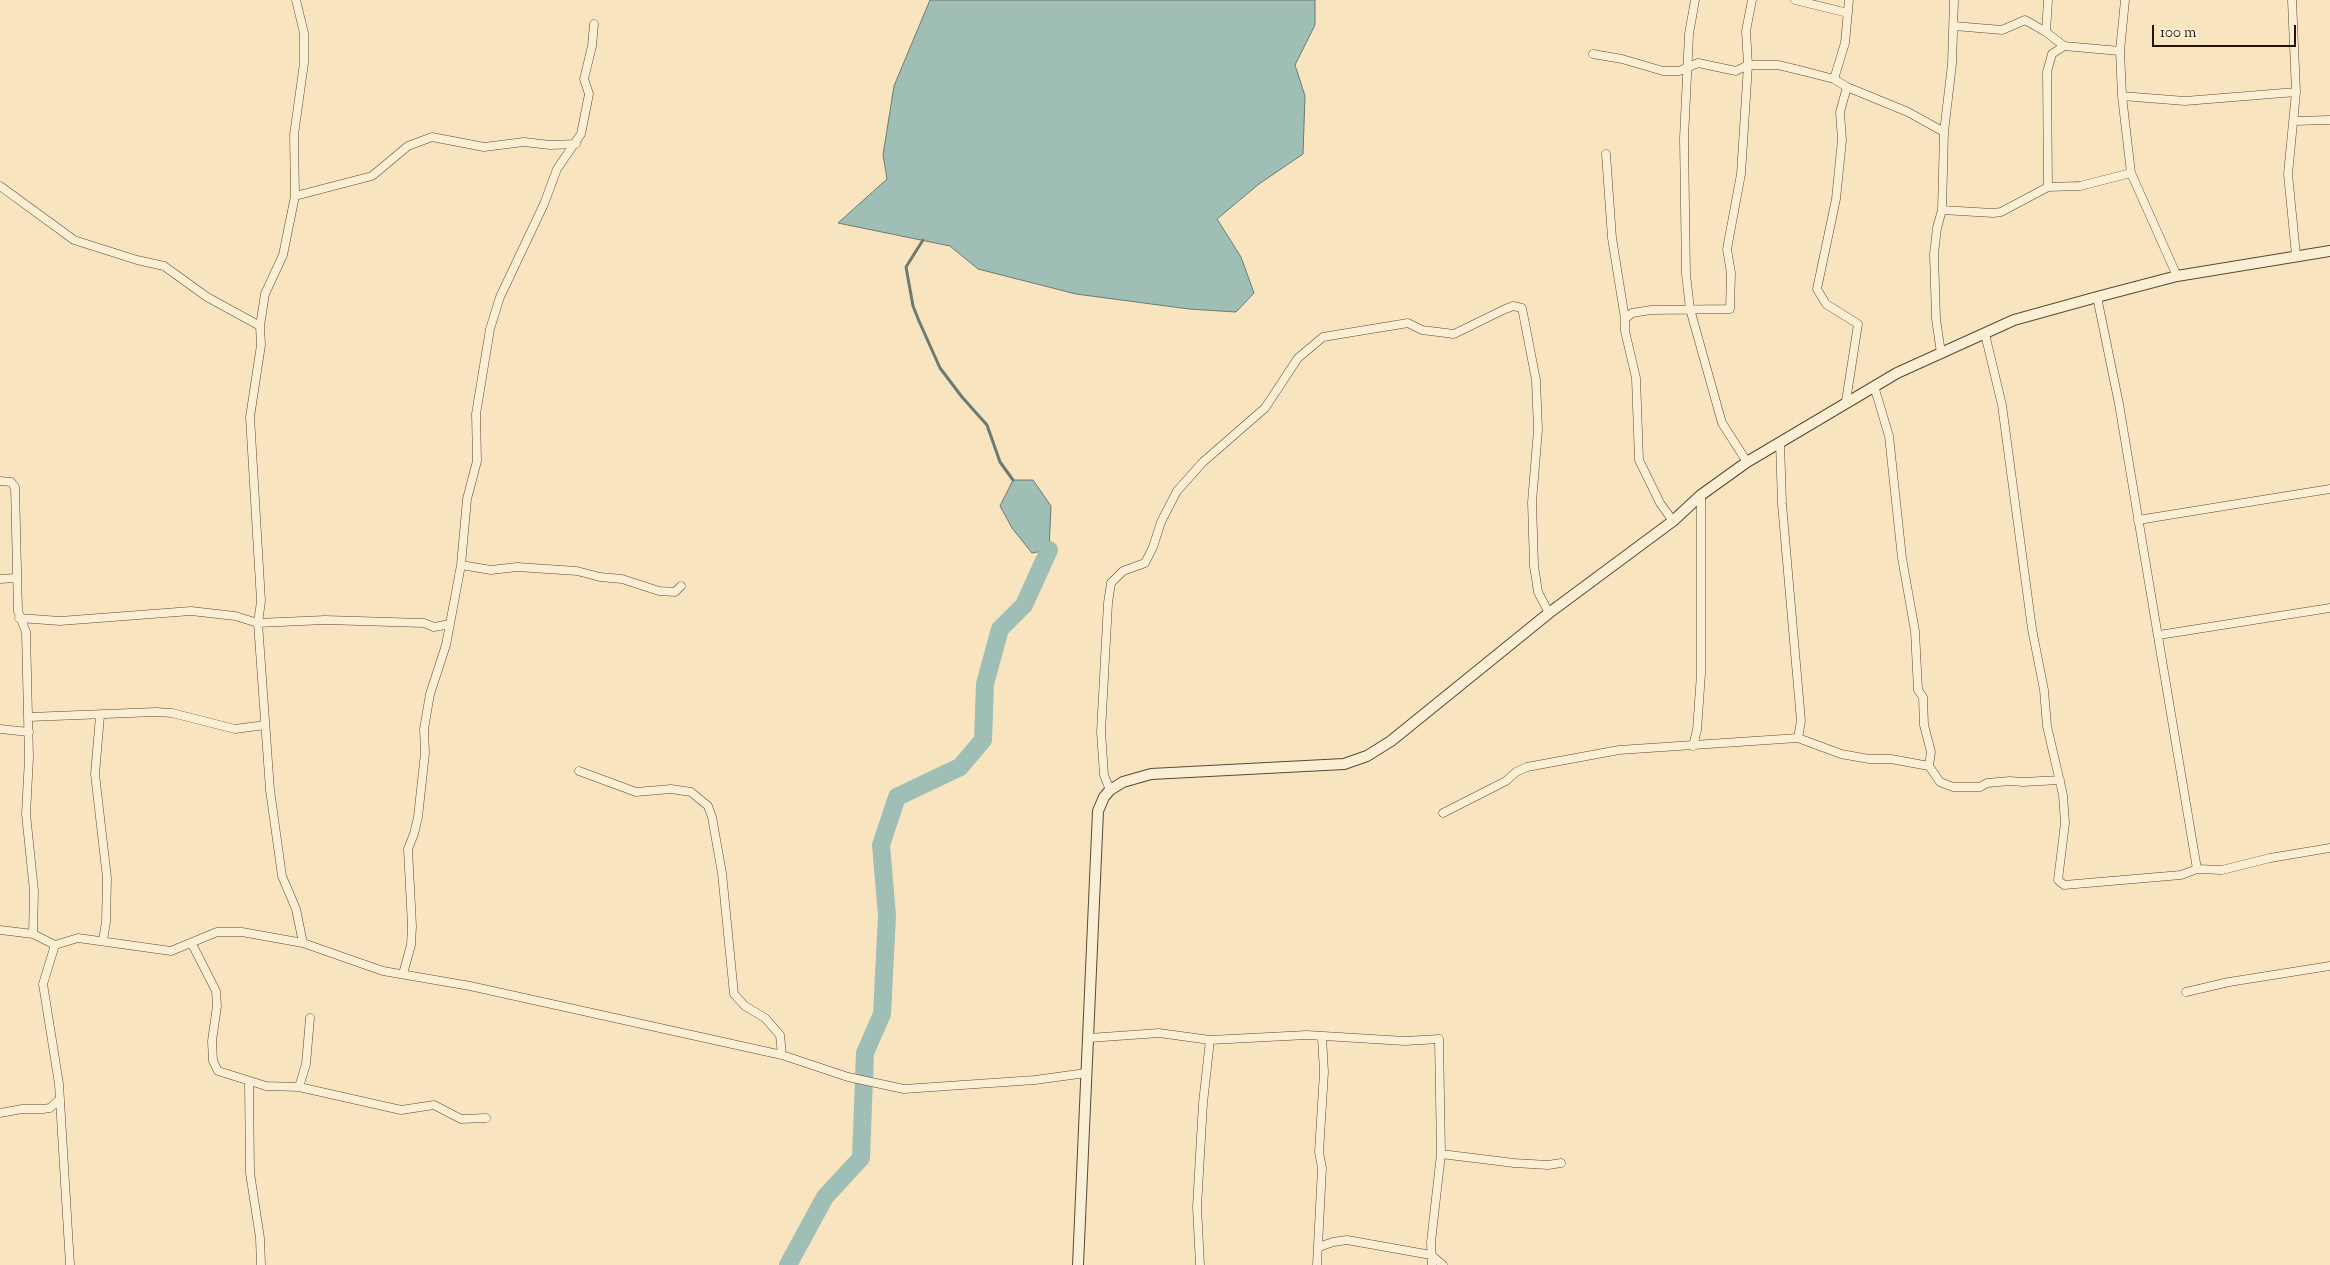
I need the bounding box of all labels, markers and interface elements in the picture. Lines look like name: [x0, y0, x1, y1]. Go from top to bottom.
scale bar: [2155, 15, 2299, 47]
text: 100 m: [2160, 23, 2196, 44]

